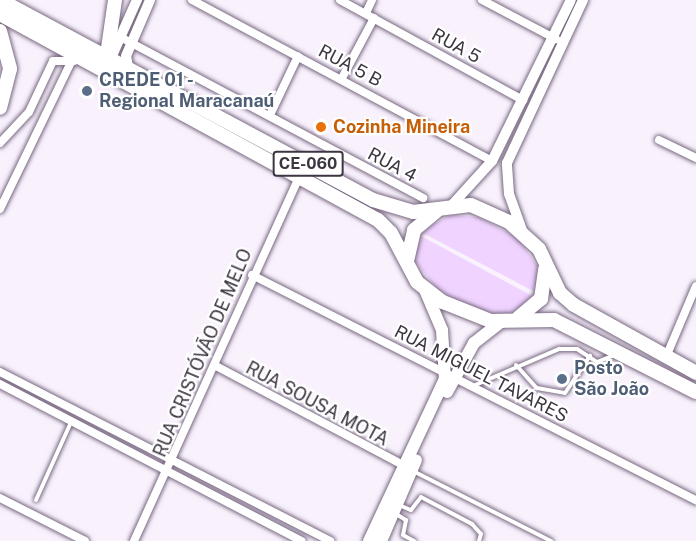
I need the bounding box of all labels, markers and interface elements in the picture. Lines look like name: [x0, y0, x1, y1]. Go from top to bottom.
street label: RUA 5: [428, 24, 484, 68]
street label: RUA 5 B: [314, 40, 386, 92]
place label: CREDE 01 - Regional Maracanaú: [99, 70, 274, 112]
marker: CREDE 01 - Regional Maracanaú: [80, 84, 94, 98]
place label: Cozinha Mineira: [333, 116, 470, 138]
marker: Cozinha Mineira: [314, 120, 328, 134]
street label: RUA 4: [364, 143, 420, 187]
road number: CE-060: [272, 151, 344, 177]
street label: RUA CRISTÓVÃO DE MELO: [149, 246, 257, 460]
street label: RUA MIGUEL TAVARES: [391, 321, 571, 427]
street label: RUA SOUSA MOTA: [242, 357, 392, 451]
place label: Posto São João: [574, 358, 649, 400]
marker: Posto São João: [555, 372, 569, 386]

